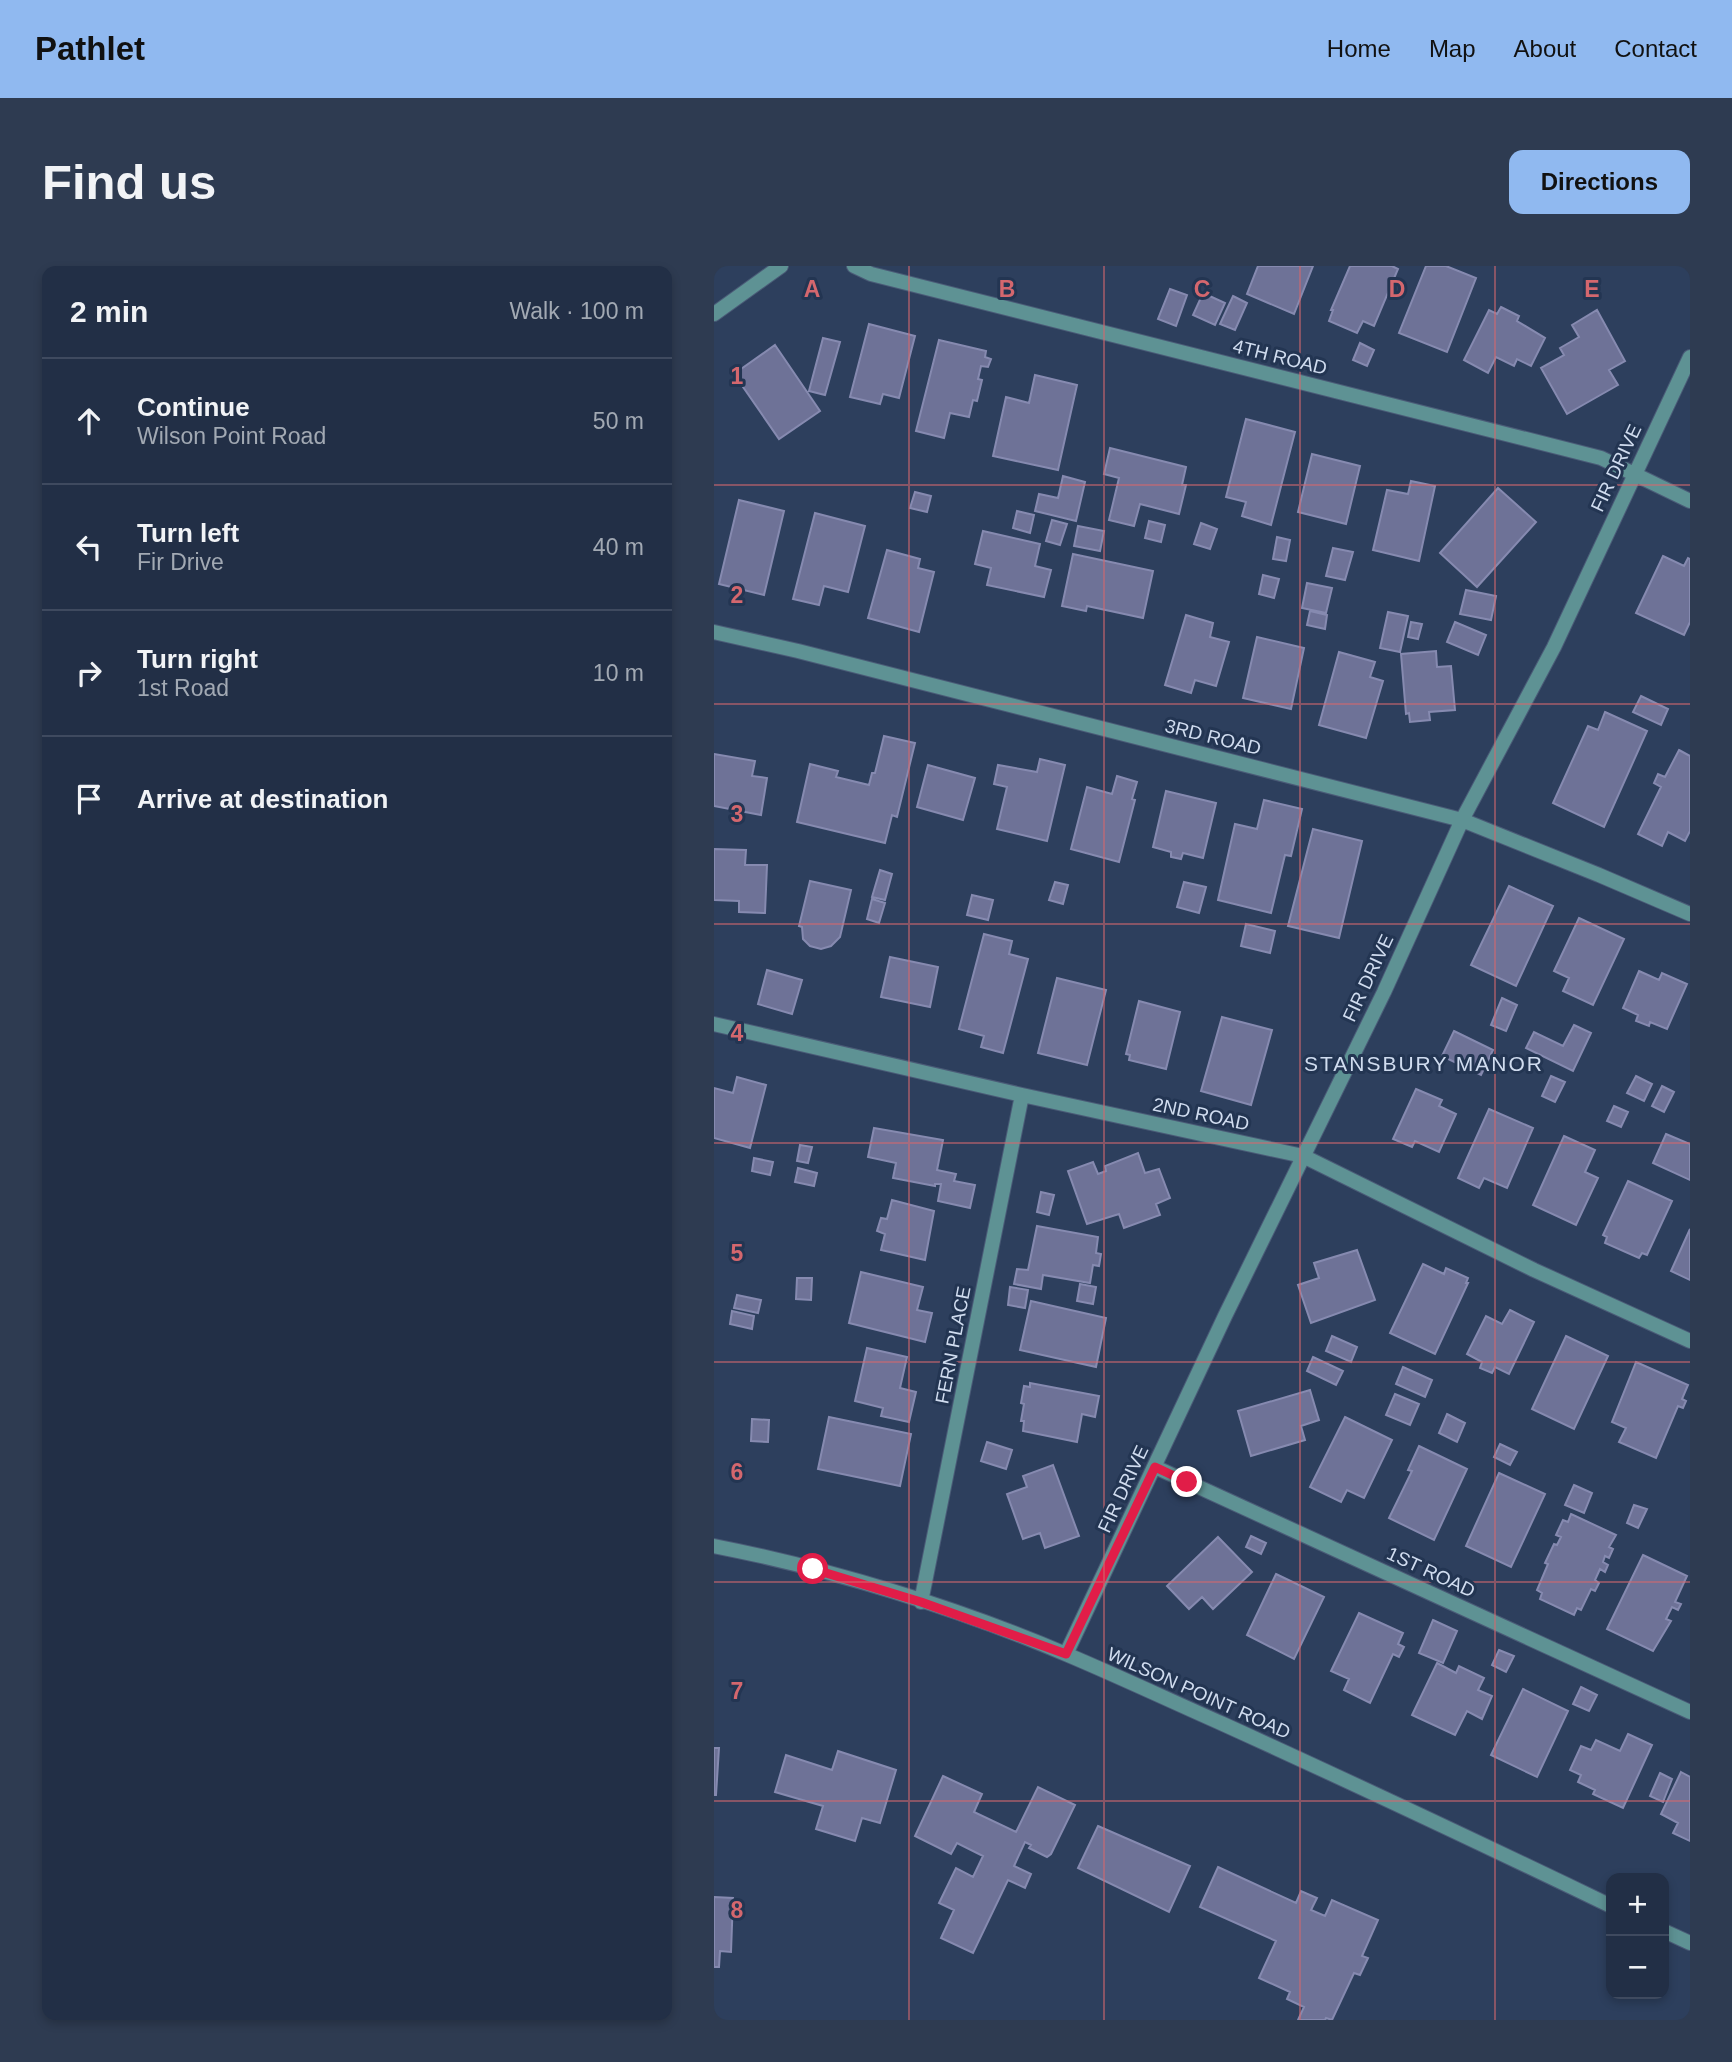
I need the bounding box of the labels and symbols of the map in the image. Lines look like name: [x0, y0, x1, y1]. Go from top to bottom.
text: A: [804, 276, 820, 302]
text: B: [999, 276, 1015, 302]
text: C: [1194, 276, 1210, 302]
text: D: [1389, 276, 1405, 302]
text: E: [1584, 276, 1600, 302]
street label: 4TH ROAD: [1231, 335, 1329, 379]
text: 1: [731, 363, 744, 389]
street label: FIR DRIVE: [1587, 421, 1645, 515]
text: 2: [731, 582, 743, 608]
street label: 3RD ROAD: [1163, 715, 1263, 759]
text: 3: [731, 801, 743, 827]
street label: FIR DRIVE: [1339, 931, 1397, 1025]
text: 4: [731, 1020, 744, 1046]
district label: STANSBURY MANOR: [1304, 1052, 1544, 1075]
street label: 2ND ROAD: [1151, 1094, 1251, 1134]
text: 5: [731, 1240, 744, 1266]
street label: FERN PLACE: [931, 1284, 975, 1406]
street label: FIR DRIVE: [1094, 1442, 1152, 1536]
text: 6: [731, 1459, 743, 1485]
route end: [1171, 1466, 1202, 1497]
street label: 1ST ROAD: [1384, 1542, 1478, 1602]
route start: [797, 1553, 828, 1584]
street label: WILSON POINT ROAD: [1104, 1643, 1294, 1743]
text: 7: [731, 1678, 743, 1704]
text: 8: [731, 1897, 744, 1923]

